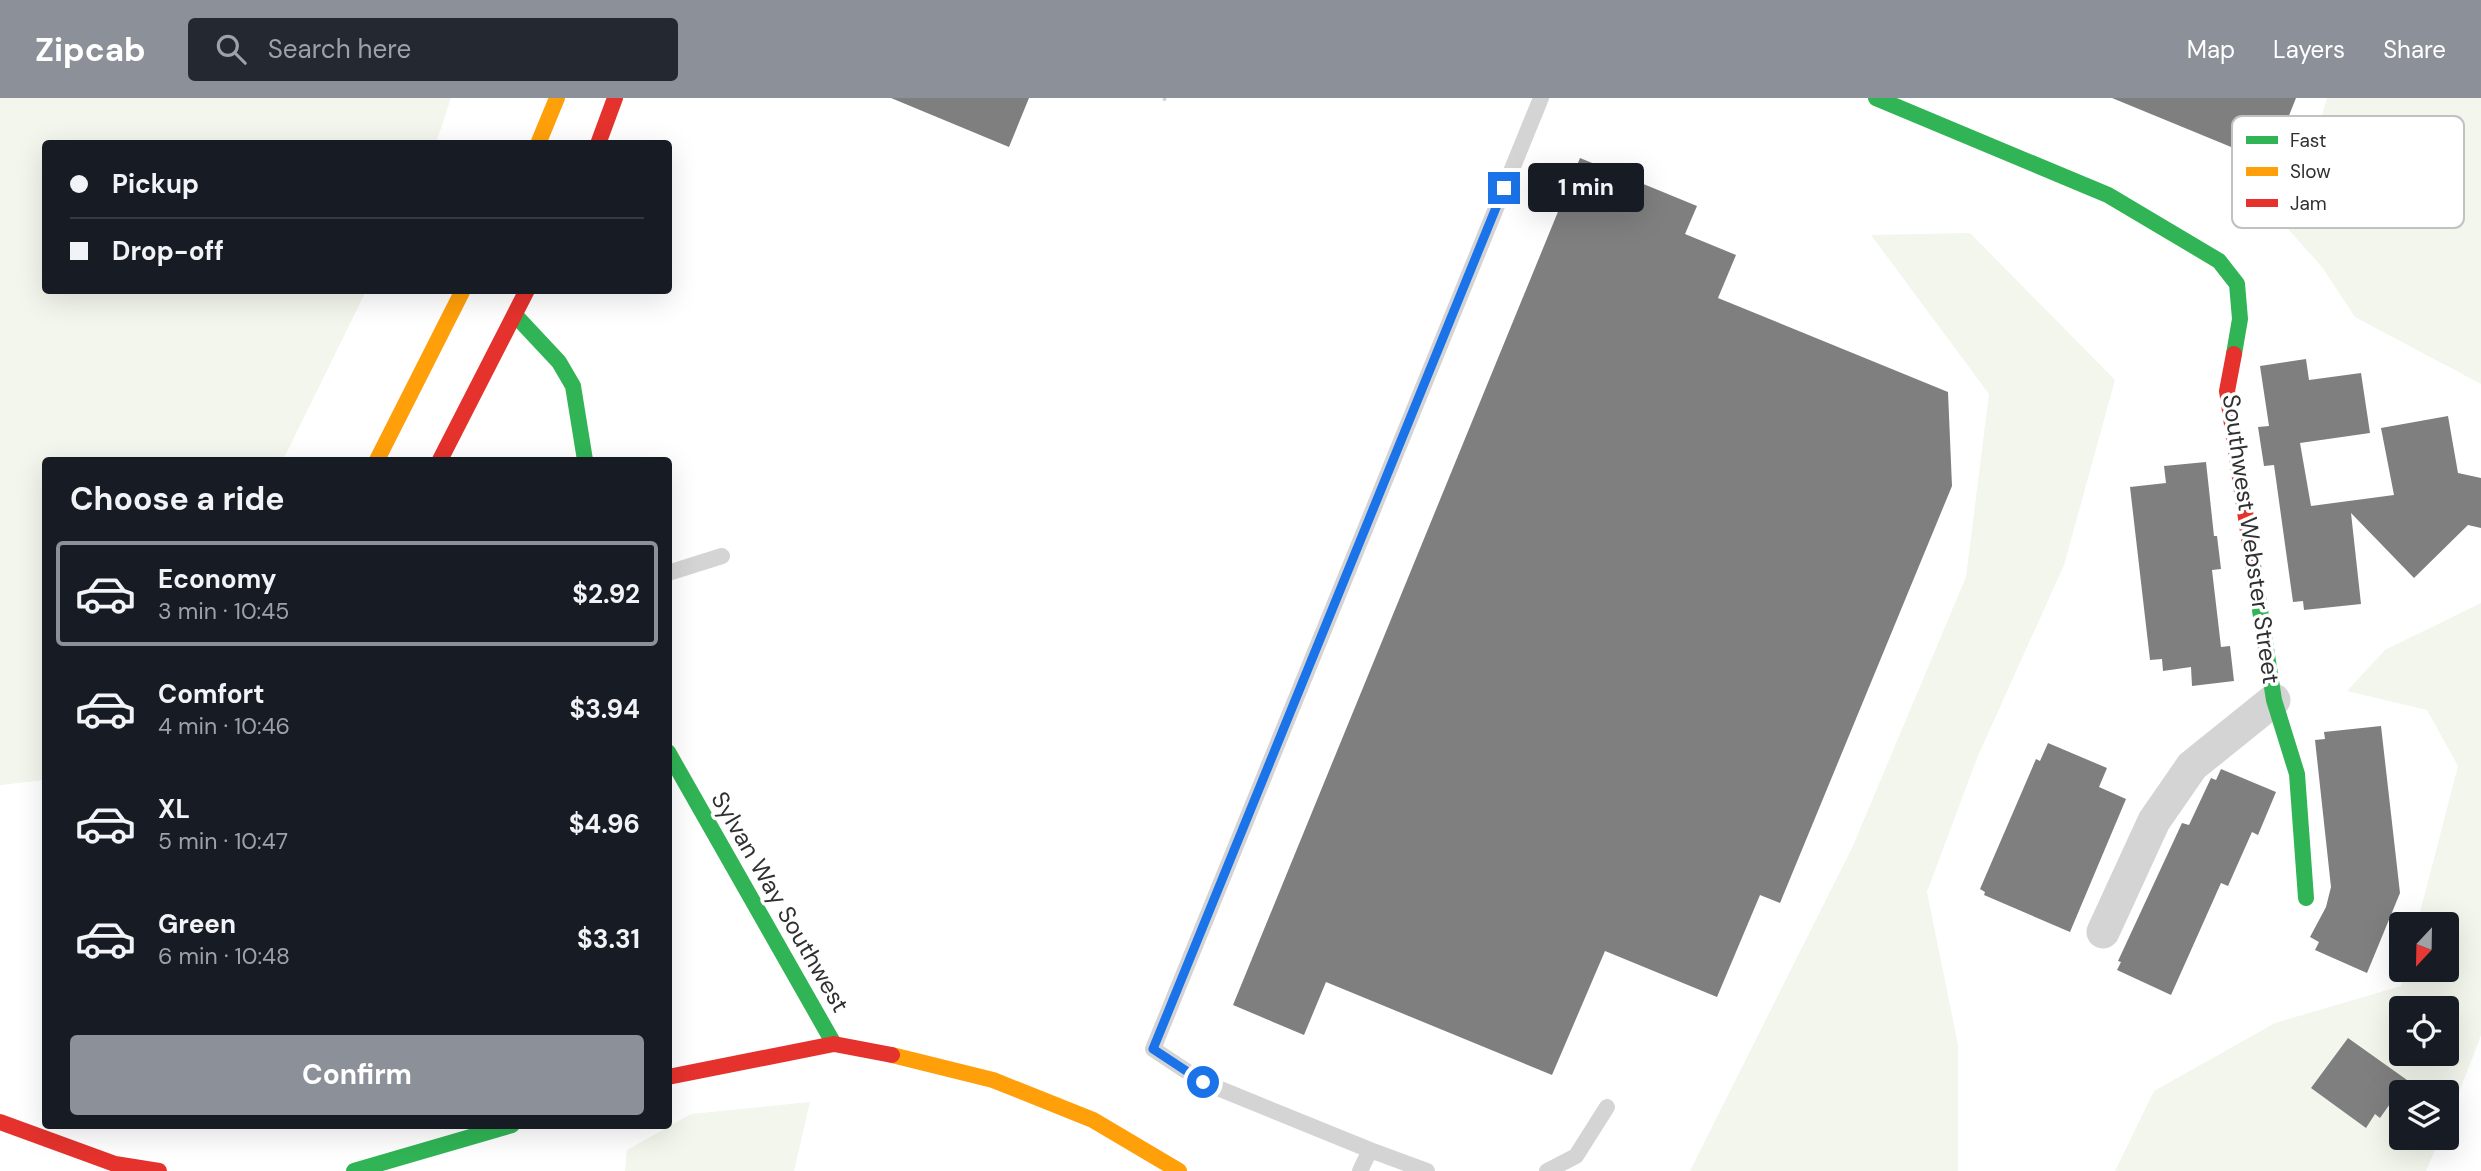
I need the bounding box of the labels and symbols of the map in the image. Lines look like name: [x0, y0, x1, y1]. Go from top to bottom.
legend: [2232, 116, 2464, 228]
text: Fast: [2290, 128, 2326, 153]
text: Slow: [2290, 159, 2331, 184]
callout: 1 min: [1528, 164, 1644, 212]
route end: [1488, 172, 1520, 204]
text: Jam: [2290, 191, 2327, 216]
street label: Southwest Webster Street: [2216, 392, 2287, 686]
street label: Sylvan Way Southwest: [705, 786, 856, 1018]
north arrow: [2389, 912, 2459, 982]
route start: [1187, 1066, 1219, 1098]

